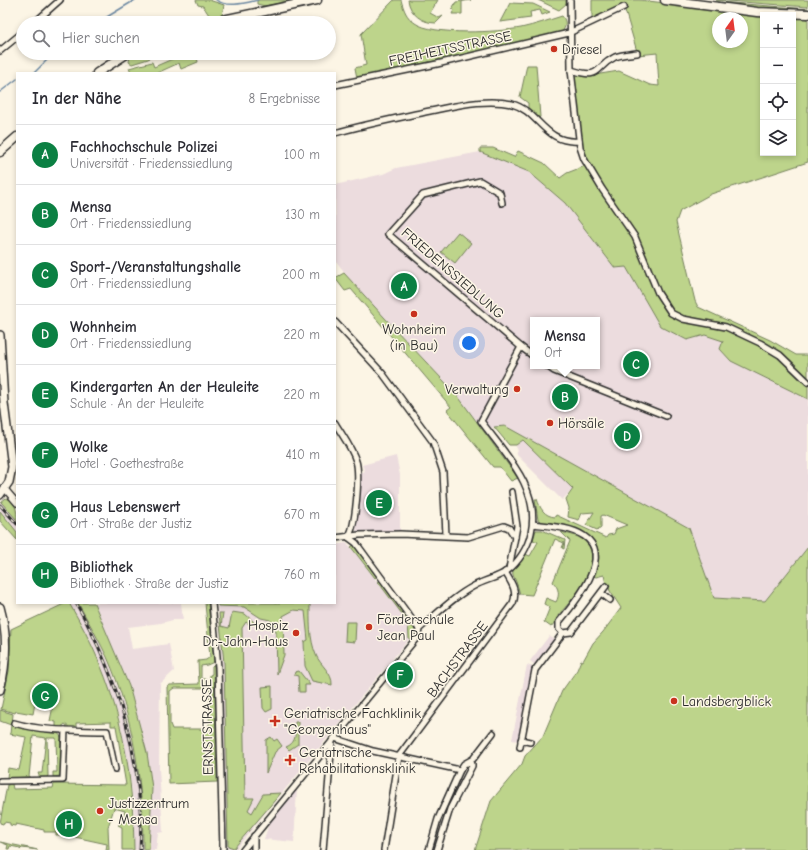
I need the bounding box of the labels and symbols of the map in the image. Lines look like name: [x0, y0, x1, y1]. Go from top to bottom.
north arrow: [712, 12, 748, 48]
street label: FREIHEITSSTRASSE: [387, 27, 513, 70]
place label: Driesel: [562, 41, 602, 58]
marker: Driesel: [549, 44, 559, 54]
street label: FRIEDENSSIEDLUNG: [398, 224, 507, 323]
pin: A: [391, 271, 417, 301]
marker: Wohnheim (in Bau): [409, 309, 419, 319]
place label: Wohnheim (in Bau): [382, 321, 446, 354]
your location: [459, 333, 479, 353]
pin: C: [623, 349, 649, 379]
place label: Verwaltung: [445, 381, 509, 398]
pin: B: [552, 382, 578, 412]
marker: Verwaltung: [512, 384, 522, 394]
place label: Hörsäle: [558, 415, 604, 432]
marker: Hörsäle: [545, 418, 555, 428]
pin: D: [614, 421, 640, 451]
pin: E: [366, 488, 392, 518]
place label: Förderschule Jean Paul: [377, 611, 454, 644]
place label: Hospiz Dr.-Jahn-Haus: [202, 617, 288, 650]
street label: BACHSTRASSE: [423, 618, 492, 701]
marker: Förderschule Jean Paul: [364, 622, 374, 632]
marker: Hospiz Dr.-Jahn-Haus: [291, 628, 301, 638]
pin: F: [387, 660, 413, 690]
street label: ERNSTSTRASSE: [198, 679, 217, 775]
pin: G: [32, 681, 58, 711]
place label: Landsbergblick: [682, 693, 772, 710]
marker: Landsbergblick: [669, 696, 679, 706]
place label: Geriatrische Fachklinik "Georgenhaus": [284, 705, 421, 738]
marker: Geriatrische Fachklinik "Georgenhaus": [269, 715, 281, 727]
place label: Geriatrische Rehabilitationsklinik: [299, 744, 416, 777]
marker: Geriatrische Rehabilitationsklinik: [284, 754, 296, 766]
place label: Justizzentrum - Mensa: [108, 795, 189, 828]
marker: Justizzentrum - Mensa: [95, 806, 105, 816]
pin: H: [56, 809, 82, 839]

